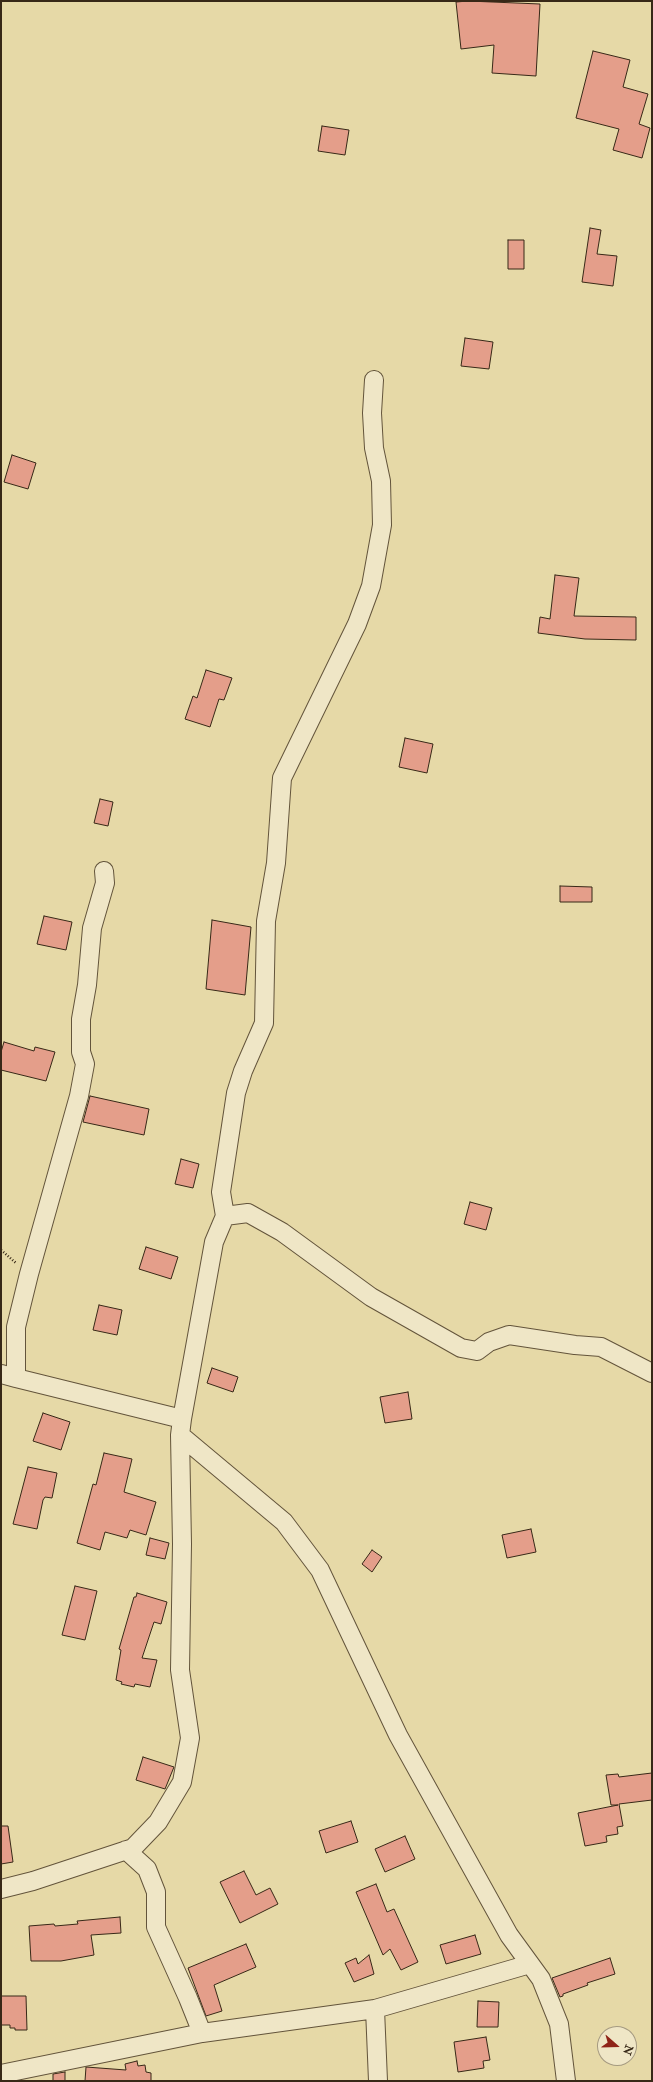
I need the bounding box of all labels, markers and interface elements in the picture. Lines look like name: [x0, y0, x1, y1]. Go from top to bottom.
north arrow: [597, 2026, 637, 2066]
text: N: [620, 2043, 636, 2057]

